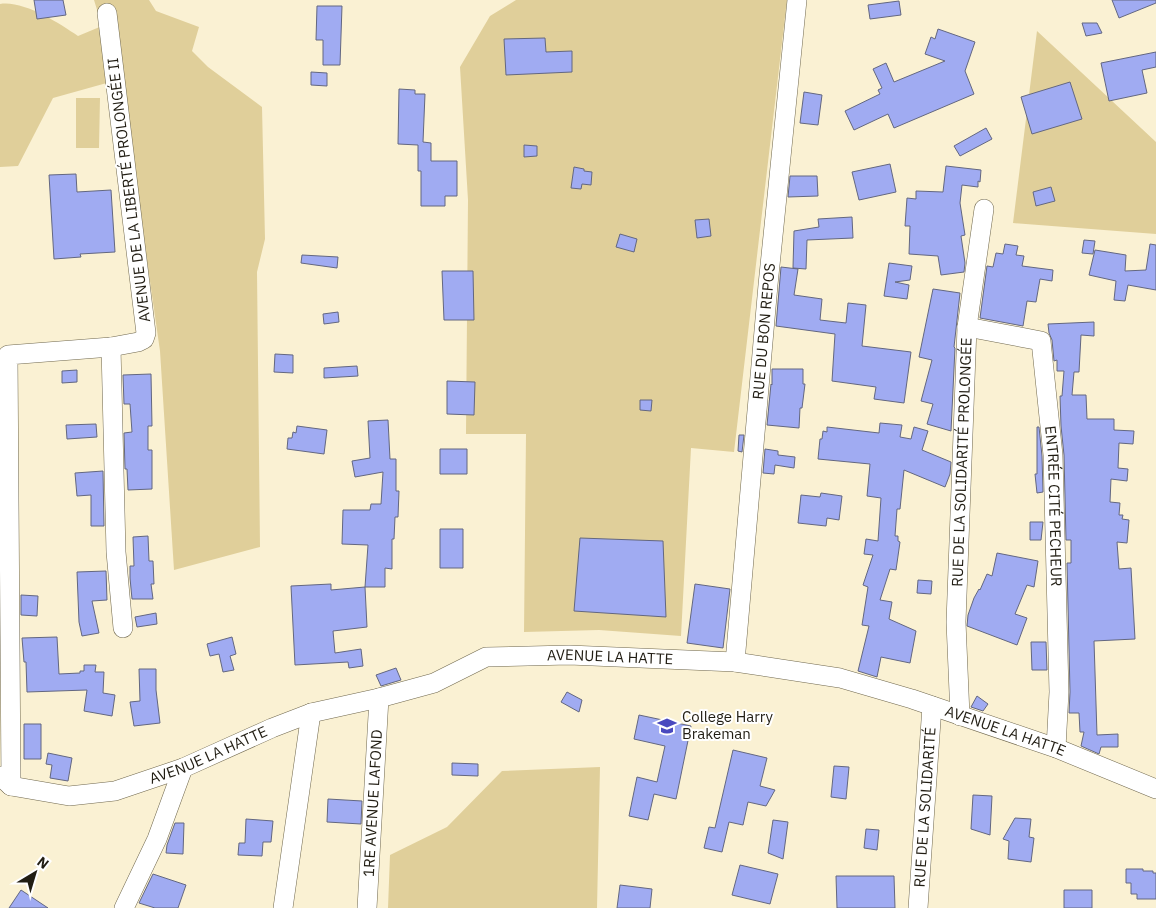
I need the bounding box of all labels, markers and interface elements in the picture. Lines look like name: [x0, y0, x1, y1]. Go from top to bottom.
street label: AVENUE DE LA LIBERTÉ PROLONGÉE II: [103, 57, 154, 323]
street label: RUE DU BON REPOS: [748, 262, 779, 400]
street label: RUE DE LA SOLIDARITÉ PROLONGÉE: [947, 337, 976, 587]
street label: ENTRÉE CITÉ PECHEUR: [1041, 425, 1066, 587]
street label: AVENUE LA HATTE: [547, 645, 674, 668]
street label: AVENUE LA HATTE: [943, 701, 1069, 760]
place label: College Harry Brakeman: [682, 707, 773, 743]
school or university icon: College Harry Brakeman: [656, 715, 678, 737]
street label: AVENUE LA HATTE: [147, 721, 270, 788]
street label: RUE DE LA SOLIDARITÉ: [909, 726, 940, 888]
street label: 1RE AVENUE LAFOND: [359, 729, 386, 877]
north arrow: [10, 848, 60, 898]
text: N: [33, 853, 53, 873]

